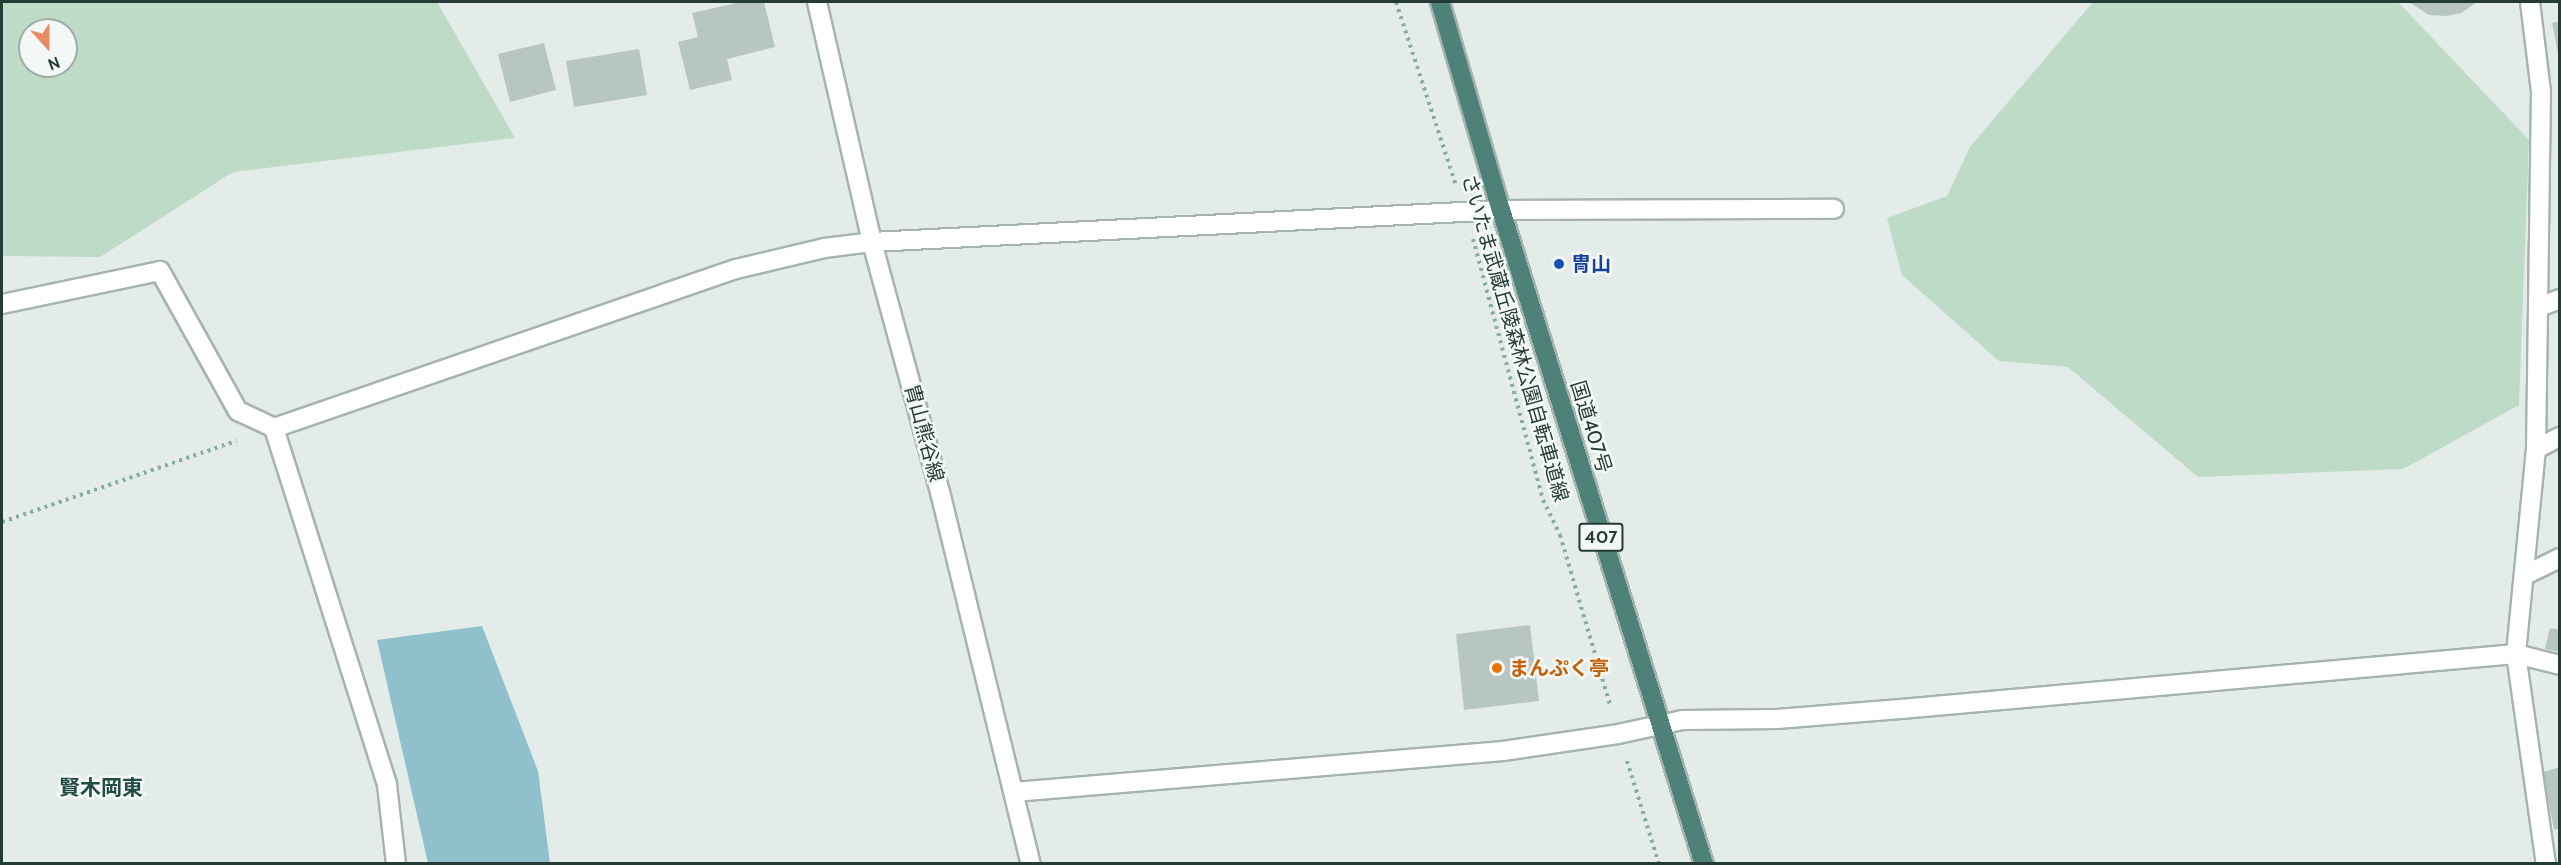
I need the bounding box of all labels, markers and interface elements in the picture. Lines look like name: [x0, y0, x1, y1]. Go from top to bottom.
north arrow: [18, 18, 78, 78]
text: N: [45, 53, 63, 74]
street label: さいたま武蔵丘陵森林公園自転車道線: [1457, 171, 1573, 505]
place label: 冑山: [1571, 252, 1611, 276]
marker: 冑山: [1552, 257, 1566, 271]
street label: 国道407号: [1566, 378, 1616, 476]
street label: 胄山熊谷線: [899, 382, 949, 484]
road number: 407: [1577, 522, 1625, 552]
place label: まんぷく亭: [1509, 656, 1609, 680]
marker: まんぷく亭: [1490, 661, 1504, 675]
district label: 賢木岡東: [59, 775, 143, 801]

